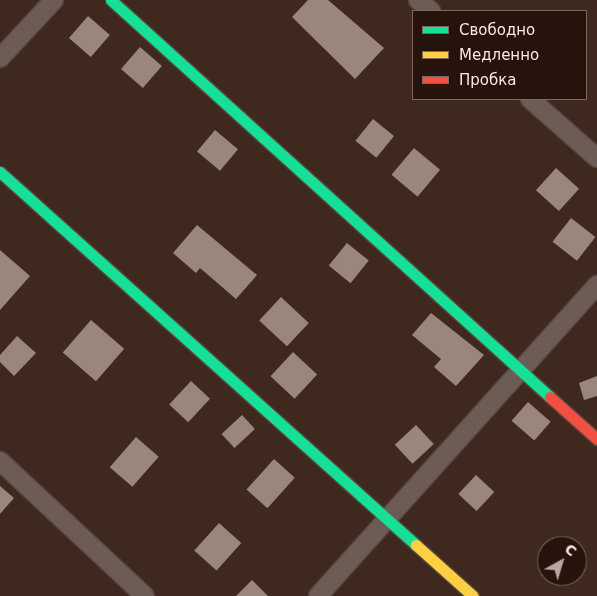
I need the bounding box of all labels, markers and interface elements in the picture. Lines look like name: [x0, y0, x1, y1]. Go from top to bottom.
legend: [412, 10, 587, 100]
text: Свободно: [459, 21, 535, 39]
text: Медленно: [459, 46, 539, 64]
text: Пробка: [459, 71, 516, 89]
north arrow: [537, 536, 587, 586]
text: С: [562, 541, 580, 560]

